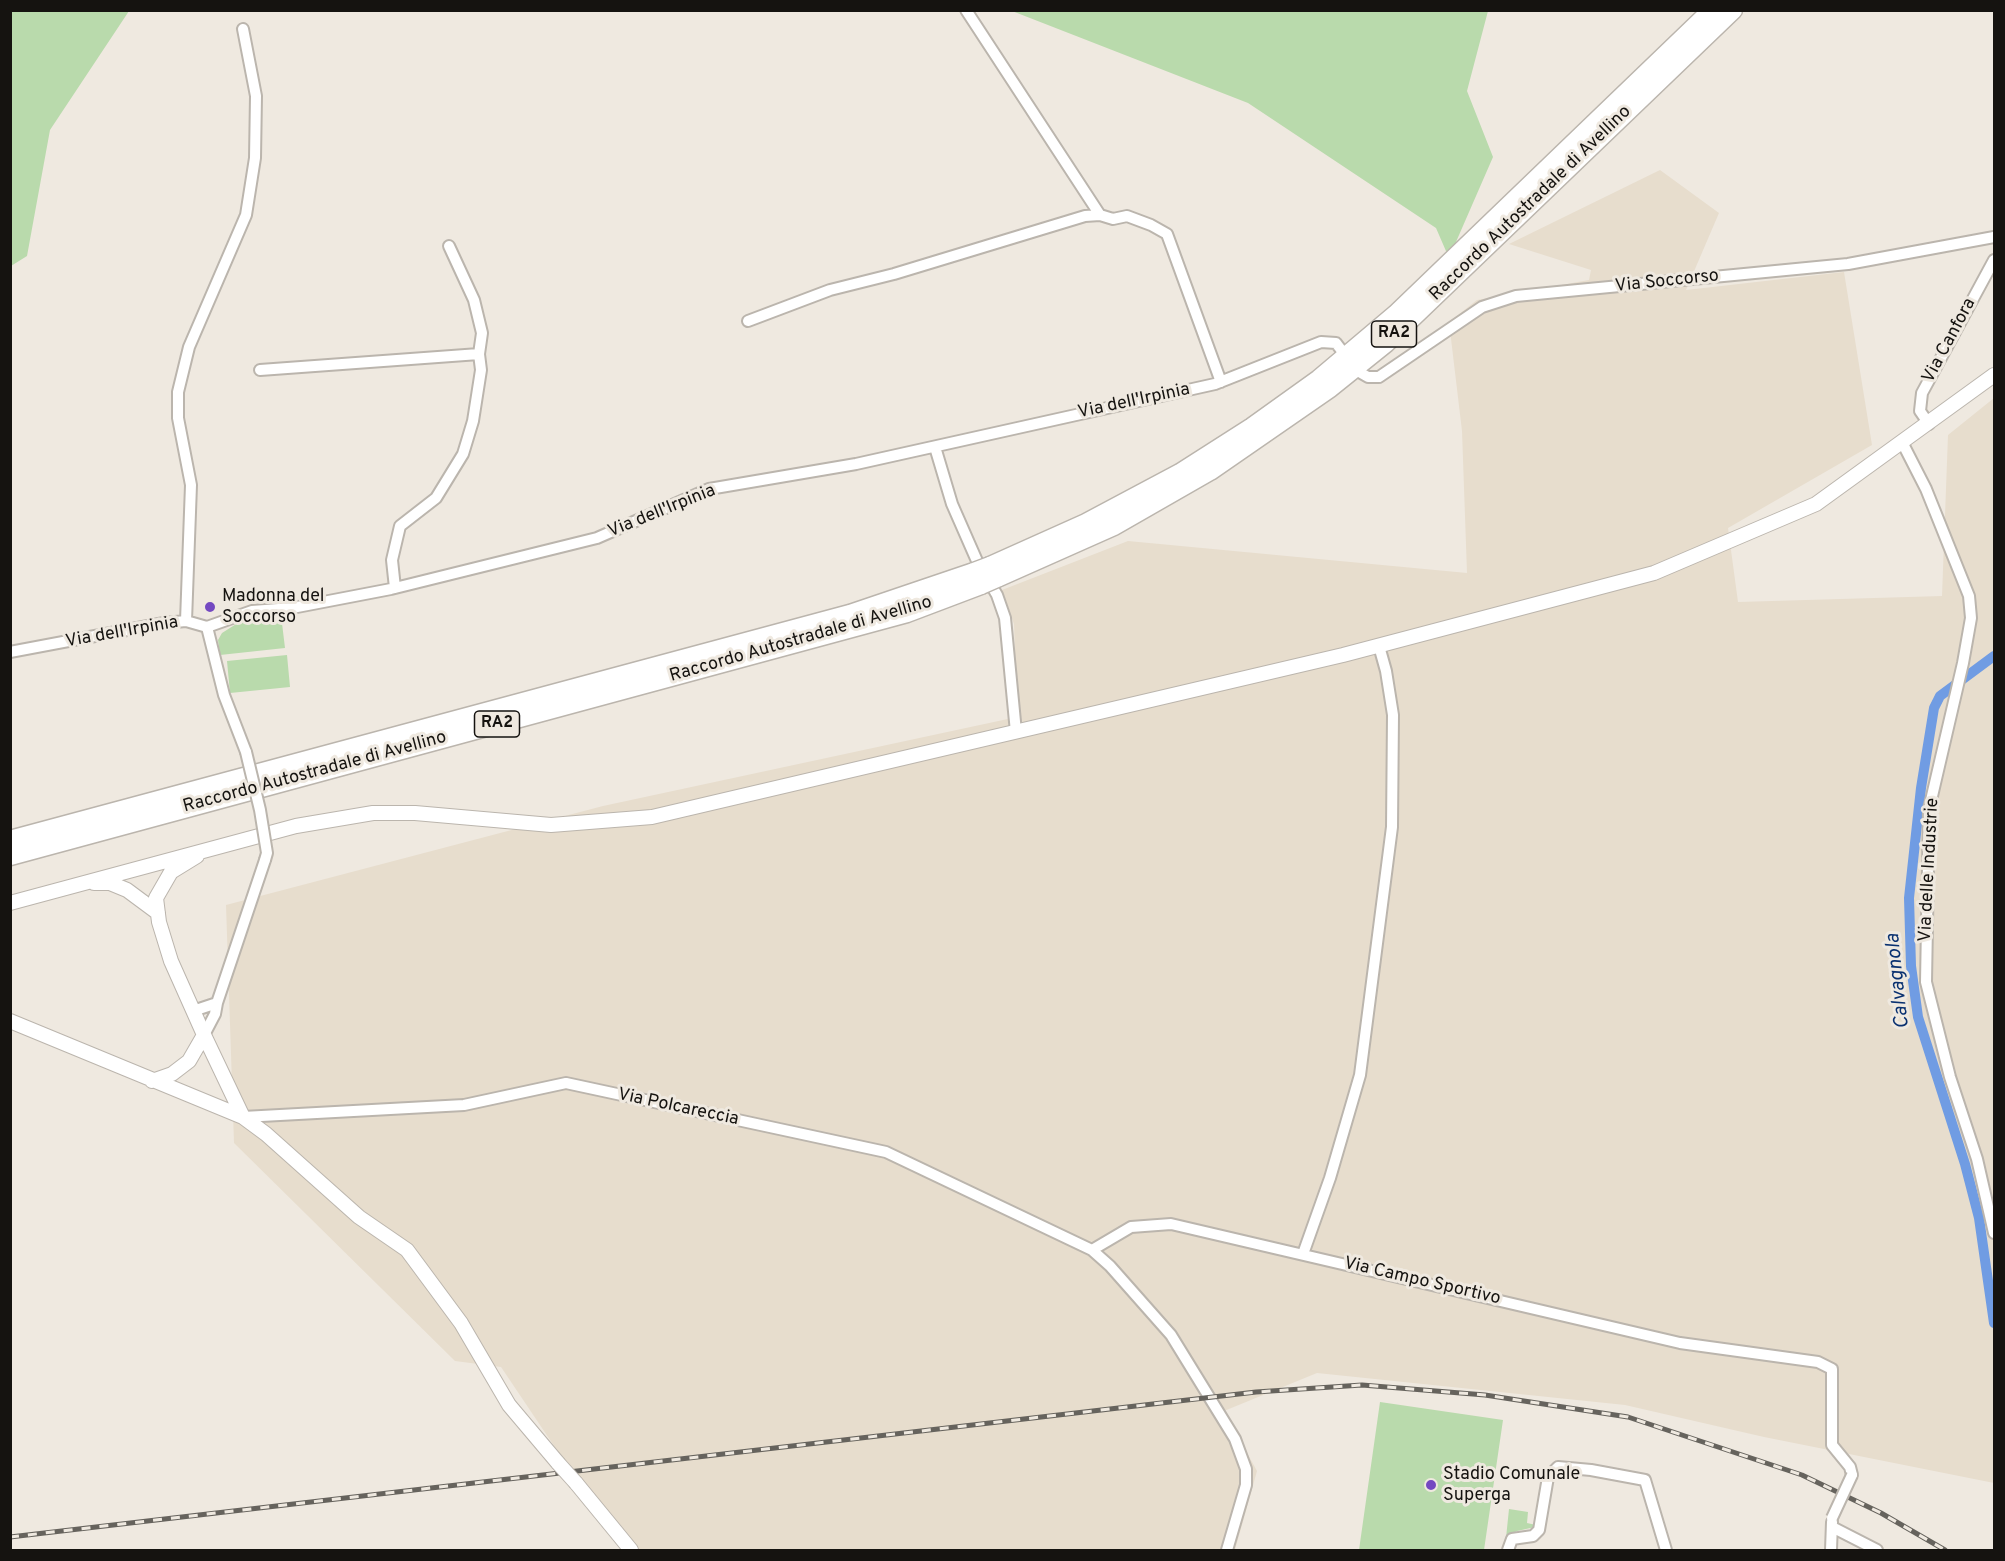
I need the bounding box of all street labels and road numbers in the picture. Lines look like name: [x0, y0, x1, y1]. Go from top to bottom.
street label: Raccordo Autostradale di Avellino: [1426, 102, 1636, 306]
street label: Via Soccorso: [1614, 266, 1720, 298]
street label: Via Canfora: [1919, 295, 1981, 387]
road number: RA2: [1372, 321, 1416, 347]
street label: Via dell'Irpinia: [1076, 380, 1192, 424]
street label: Via dell'Irpinia: [605, 481, 719, 543]
street label: Raccordo Autostradale di Avellino: [667, 592, 935, 688]
street label: Via dell'Irpinia: [64, 612, 180, 654]
road number: RA2: [474, 711, 520, 737]
street label: Raccordo Autostradale di Avellino: [181, 727, 449, 819]
street label: Via delle Industrie: [1915, 797, 1945, 943]
street label: Via Polcareccia: [615, 1085, 741, 1131]
street label: Via Campo Sportivo: [1342, 1253, 1502, 1311]

